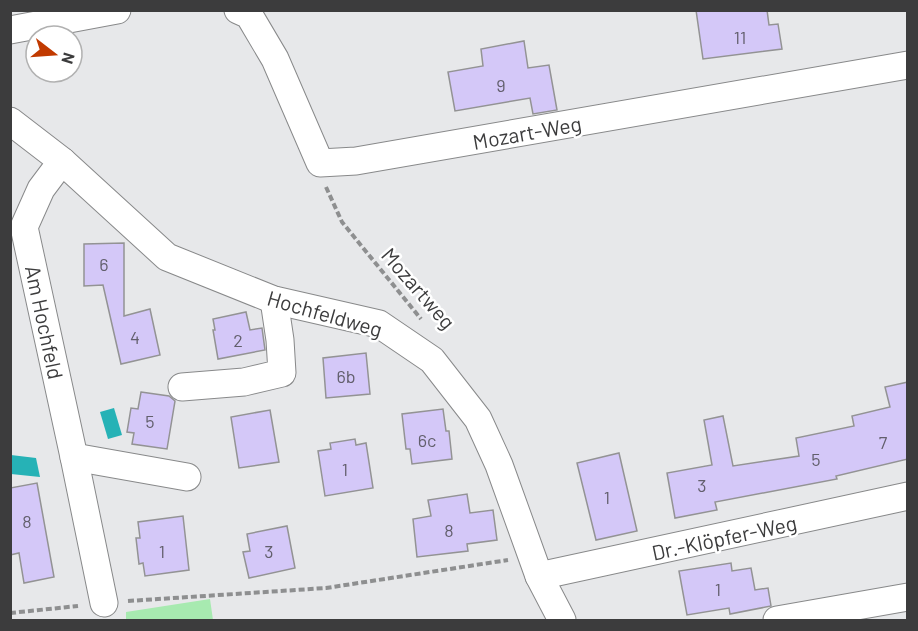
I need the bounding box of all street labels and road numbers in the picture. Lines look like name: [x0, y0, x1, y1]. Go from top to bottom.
street label: Mozart-Weg: [471, 110, 583, 154]
street label: Mozartweg: [377, 242, 461, 334]
street label: Am Hochfeld: [21, 263, 69, 381]
street label: Hochfeldweg: [265, 285, 385, 341]
street label: Dr.-Klöpfer-Weg: [649, 509, 799, 565]

